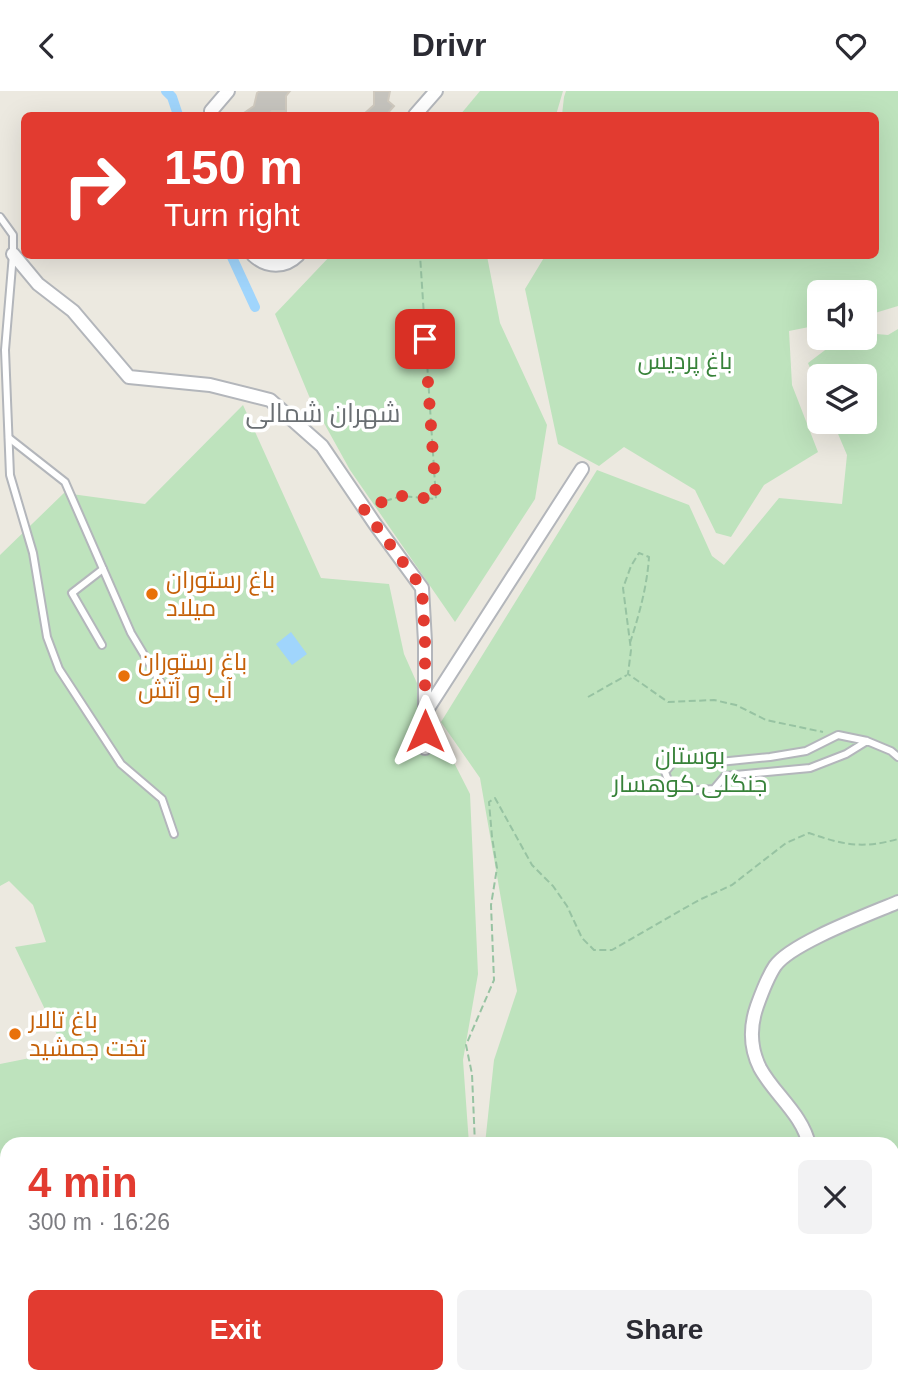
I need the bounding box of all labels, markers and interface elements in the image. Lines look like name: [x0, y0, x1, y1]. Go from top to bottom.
icon: back: [28, 27, 66, 65]
text: Drivr: [412, 27, 486, 63]
icon: heart: [832, 27, 870, 65]
icon: right: [49, 140, 140, 231]
text: 150 m: [164, 140, 303, 194]
text: Turn right: [164, 197, 300, 233]
map controls: [807, 280, 877, 434]
button: sound: [807, 280, 877, 350]
pin: [395, 309, 455, 369]
icon: arrive: [406, 320, 444, 358]
park label: باغ پردیس: [638, 347, 732, 377]
button: layers: [807, 364, 877, 434]
district label: شهران شمالی: [246, 398, 400, 429]
place label: باغ رستوران میلاد: [166, 566, 275, 621]
marker: باغ رستوران میلاد: [144, 586, 160, 602]
place label: باغ رستوران آب و آتش: [138, 648, 247, 704]
marker: باغ رستوران آب و آتش: [116, 668, 132, 684]
position arrow: [388, 694, 462, 768]
park label: بوستان جنگلی کوهسار: [611, 742, 767, 798]
place label: باغ تالار تخت جمشید: [27, 1006, 147, 1061]
marker: باغ تالار تخت جمشید: [7, 1026, 23, 1042]
text: 4 min: [28, 1159, 138, 1206]
button: close: [798, 1160, 872, 1234]
text: 300 m · 16:26: [28, 1209, 170, 1235]
button: Exit: [28, 1290, 443, 1370]
button: Share: [457, 1290, 872, 1370]

